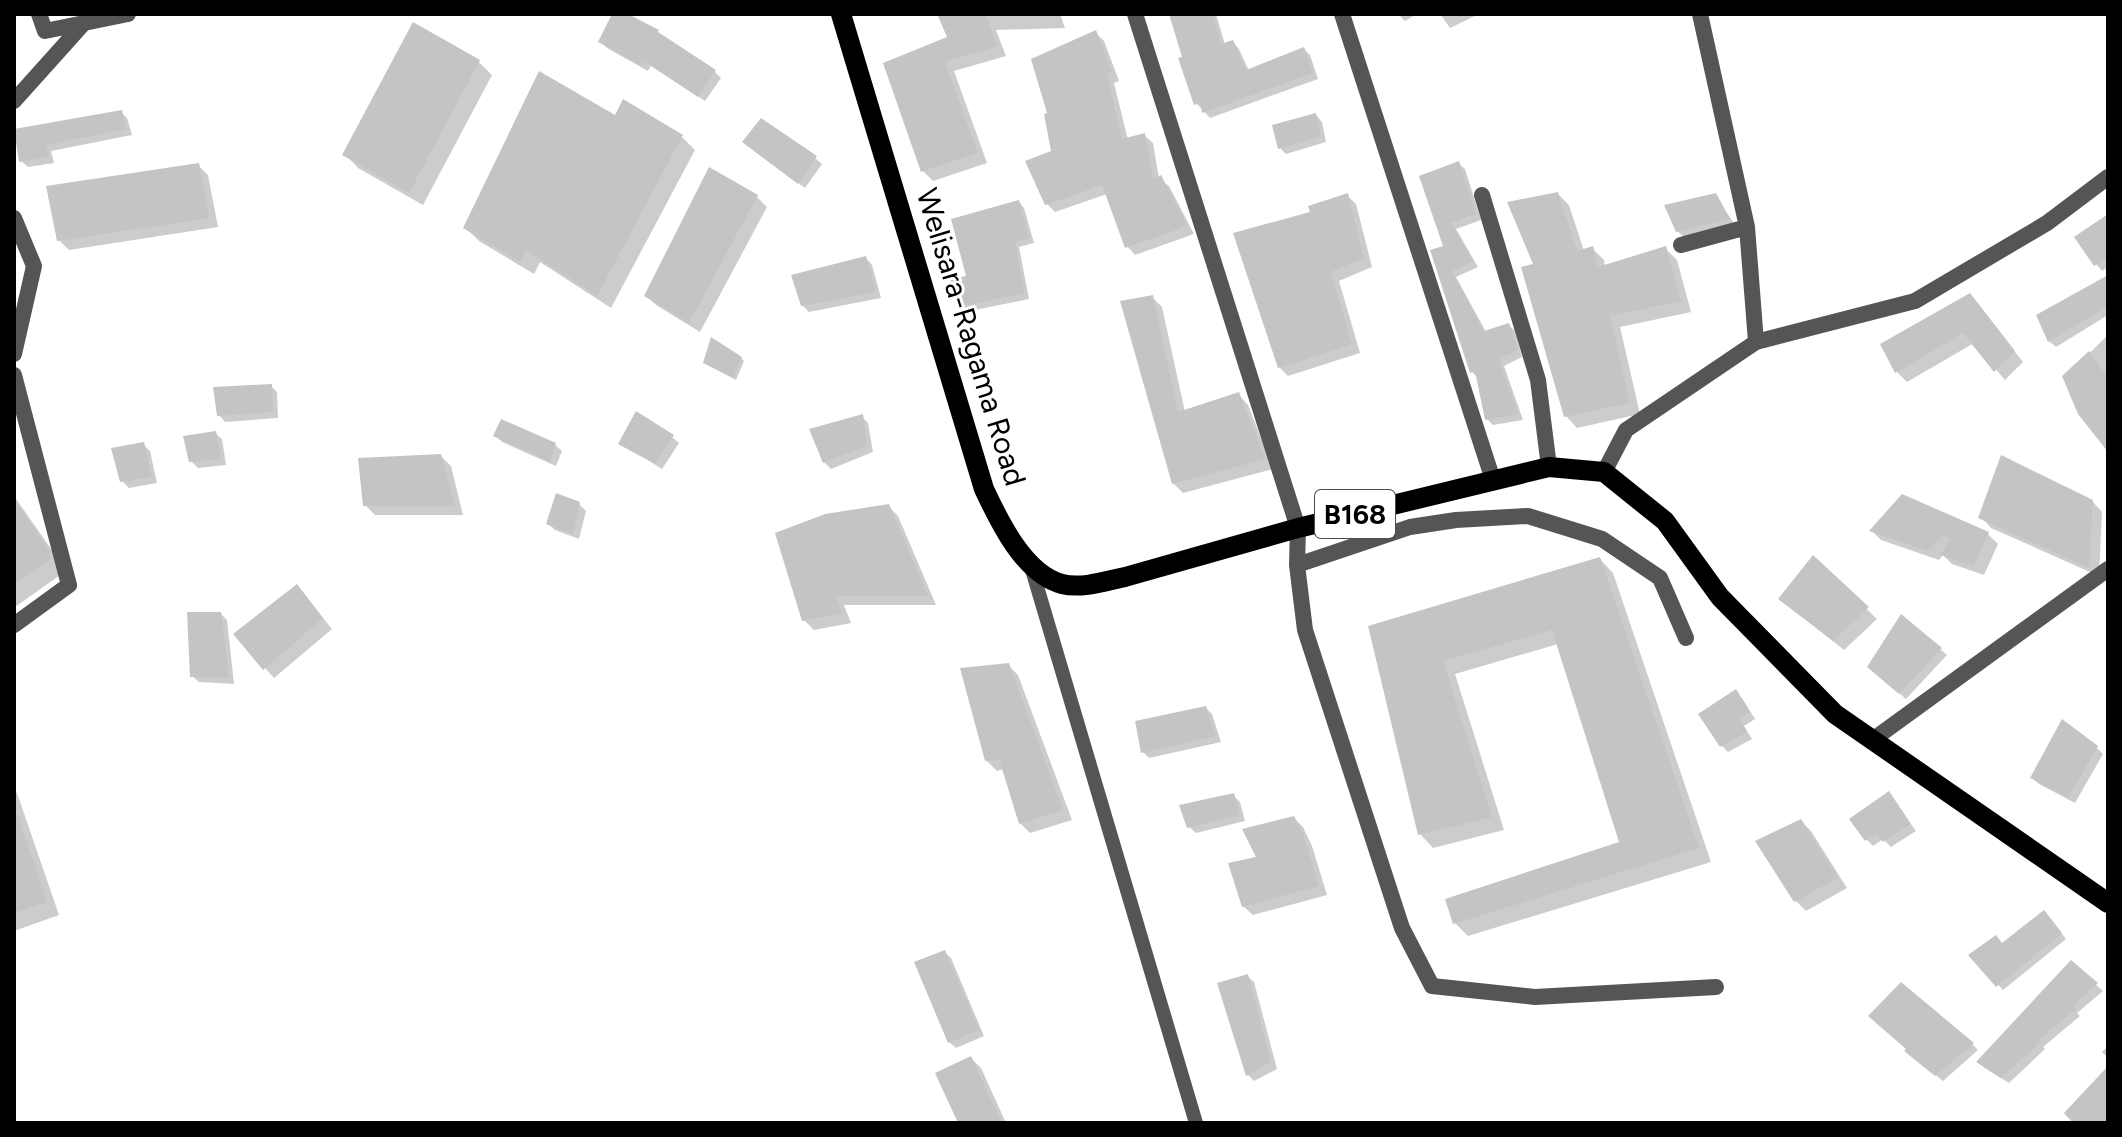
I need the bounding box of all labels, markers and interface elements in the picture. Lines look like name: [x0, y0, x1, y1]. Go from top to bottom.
street label: Welisara-Ragama Road: [909, 184, 1034, 490]
road number: B168: [1315, 490, 1395, 538]

